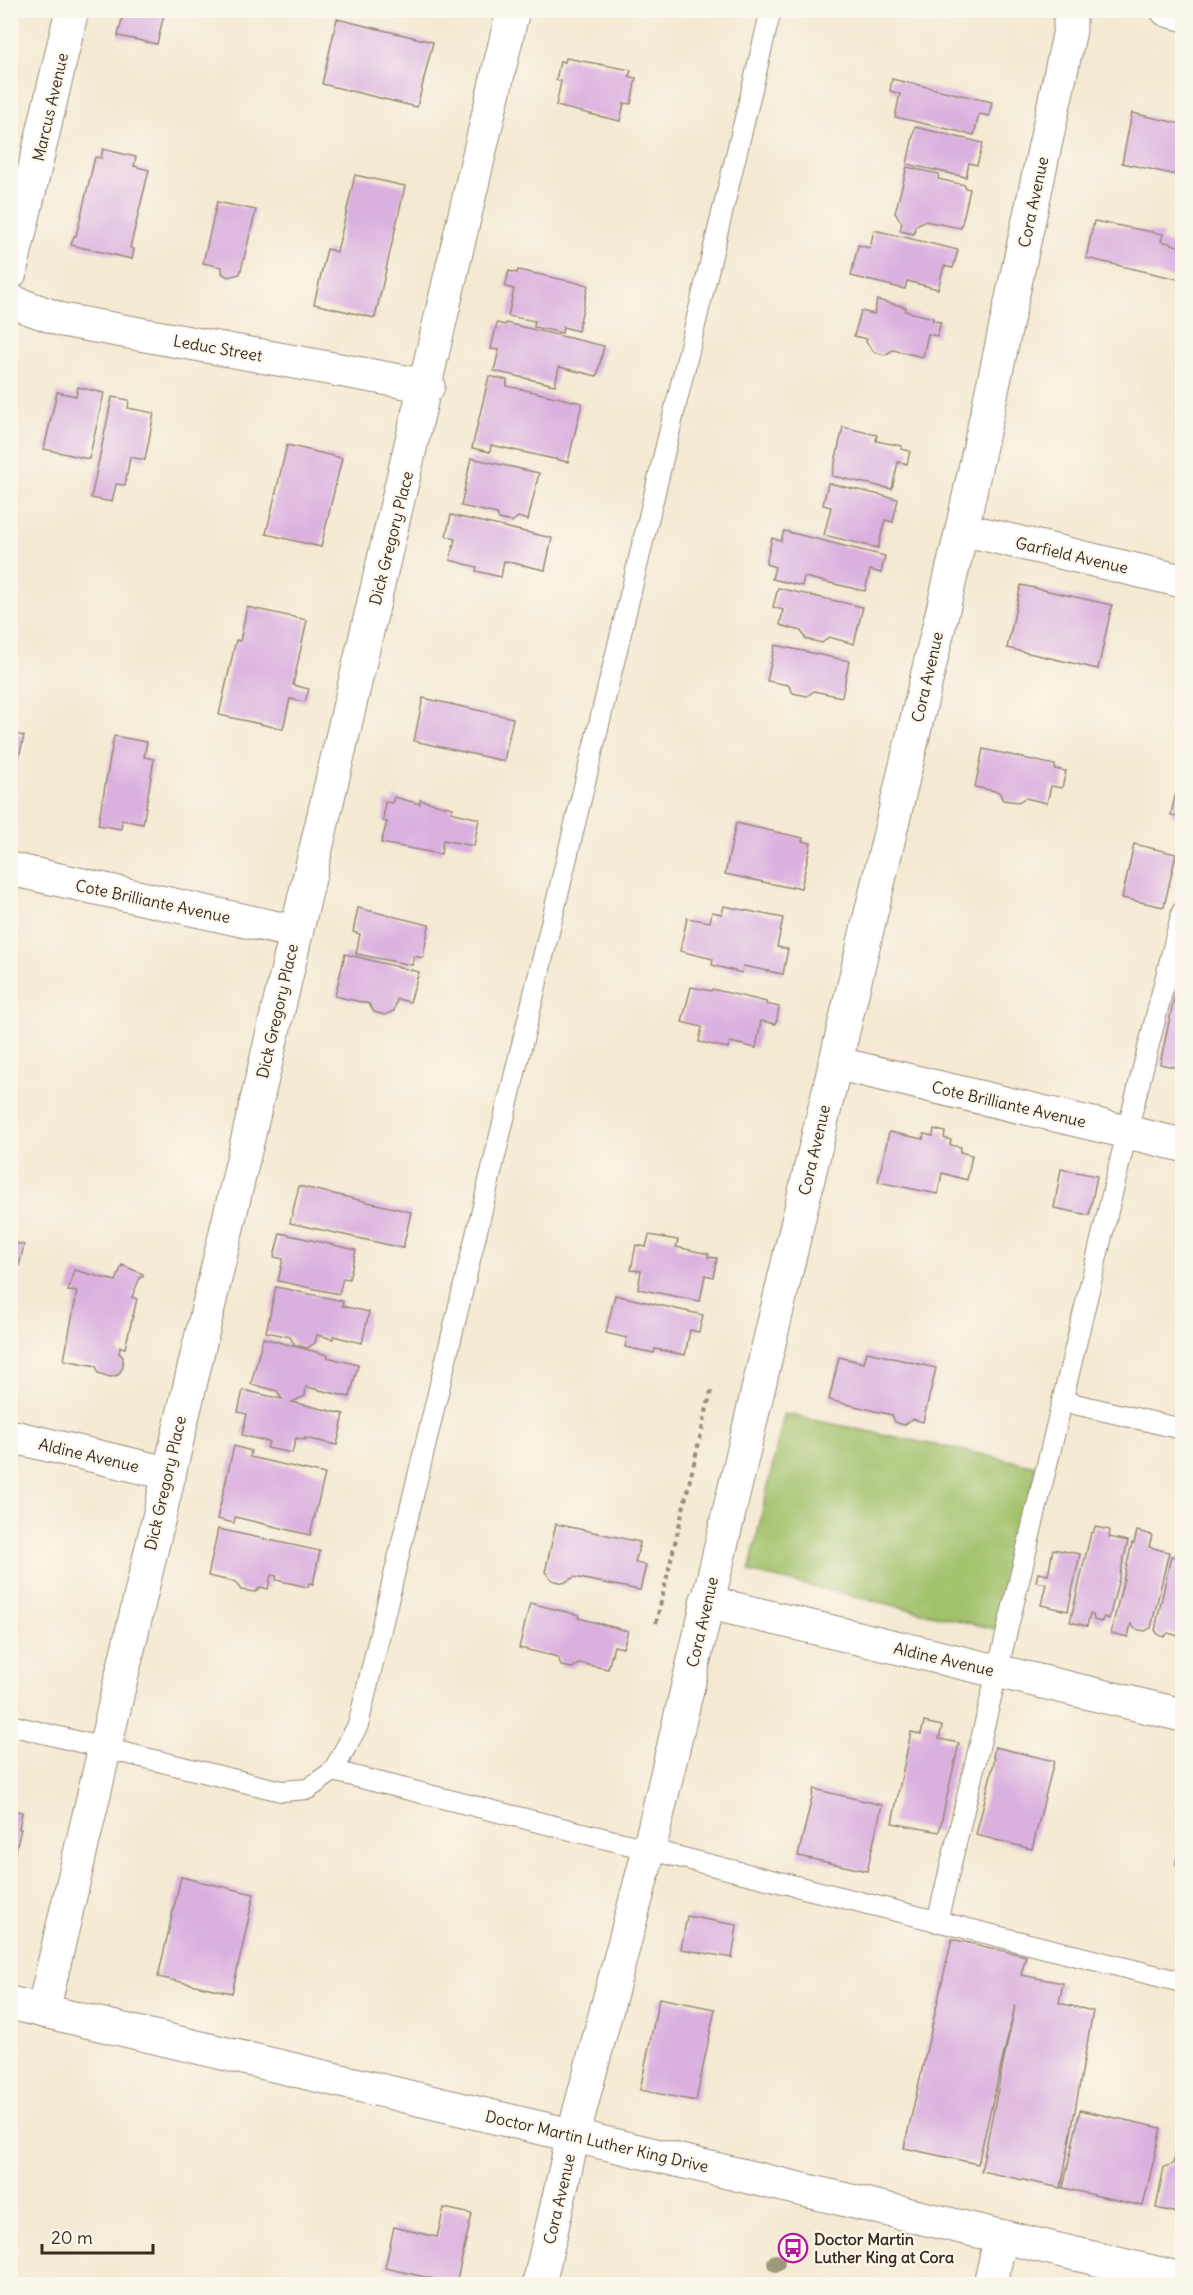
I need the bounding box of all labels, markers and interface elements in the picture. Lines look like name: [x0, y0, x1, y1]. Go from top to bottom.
street label: Marcus Avenue: [28, 51, 72, 163]
street label: Cora Avenue: [1014, 155, 1052, 249]
street label: Leduc Street: [172, 330, 265, 366]
street label: Dick Gregory Place: [365, 469, 417, 607]
street label: Garfield Avenue: [1014, 532, 1130, 578]
street label: Cora Avenue: [907, 630, 947, 724]
street label: Cote Brilliante Avenue: [74, 875, 232, 927]
street label: Dick Gregory Place: [252, 942, 302, 1080]
street label: Cote Brilliante Avenue: [930, 1077, 1088, 1131]
street label: Cora Avenue: [794, 1103, 834, 1197]
street label: Dick Gregory Place: [140, 1414, 190, 1552]
street label: Aldine Avenue: [37, 1434, 141, 1476]
street label: Cora Avenue: [682, 1575, 722, 1669]
street label: Aldine Avenue: [892, 1638, 996, 1680]
street label: Doctor Martin Luther King Drive: [483, 2106, 711, 2176]
street label: Cora Avenue: [539, 2152, 579, 2246]
scale bar: [42, 2217, 153, 2255]
text: 20 m: [51, 2226, 93, 2249]
place label: Doctor Martin Luther King at Cora: [814, 2229, 954, 2268]
bus stop icon: Doctor Martin Luther King at Cora: [777, 2232, 809, 2264]

